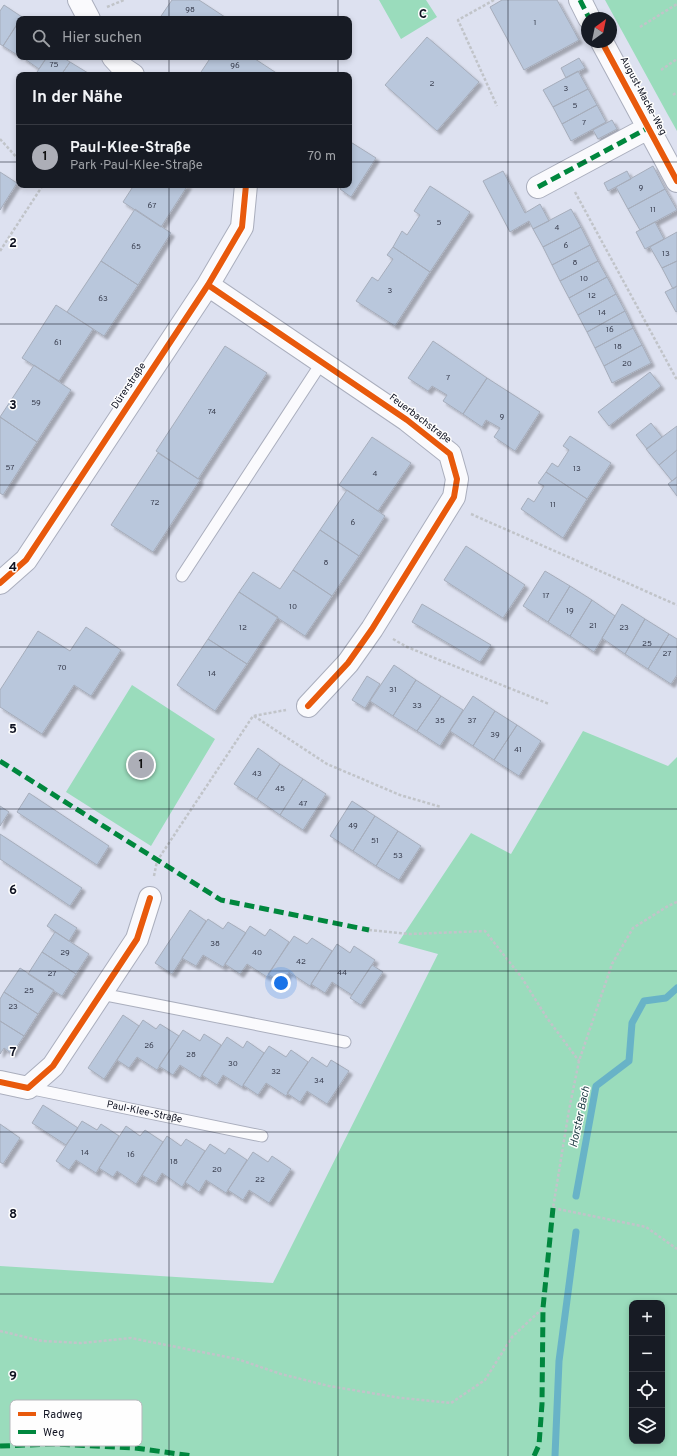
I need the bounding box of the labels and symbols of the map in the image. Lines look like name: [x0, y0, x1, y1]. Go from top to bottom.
house number: 98: [185, 5, 195, 15]
text: C: [419, 7, 427, 23]
north arrow: [581, 12, 617, 48]
house number: 1: [534, 18, 536, 28]
street label: August-Macke-Weg: [617, 54, 669, 138]
house number: 75: [49, 60, 59, 70]
house number: 96: [230, 61, 240, 71]
house number: 2: [430, 79, 435, 89]
house number: 3: [564, 84, 569, 94]
house number: 5: [573, 101, 578, 111]
house number: 7: [582, 118, 586, 128]
house number: 9: [639, 183, 644, 193]
house number: 67: [148, 201, 156, 211]
house number: 11: [650, 205, 656, 215]
house number: 5: [437, 218, 442, 228]
house number: 4: [555, 223, 560, 233]
text: 2: [9, 236, 17, 252]
house number: 6: [564, 241, 569, 251]
house number: 65: [131, 242, 141, 252]
house number: 13: [662, 249, 670, 259]
house number: 8: [573, 258, 578, 268]
house number: 10: [580, 274, 588, 284]
house number: 3: [388, 286, 393, 296]
house number: 12: [588, 291, 596, 301]
house number: 63: [98, 294, 108, 304]
house number: 14: [598, 308, 606, 318]
house number: 16: [606, 325, 614, 335]
house number: 61: [54, 338, 62, 348]
house number: 18: [614, 342, 622, 352]
house number: 20: [622, 359, 632, 369]
street label: Dürerstraße: [109, 360, 149, 412]
house number: 7: [446, 373, 450, 383]
street label: Feuerbachstraße: [386, 391, 454, 447]
text: 3: [9, 398, 17, 414]
house number: 59: [31, 398, 41, 408]
house number: 74: [208, 407, 216, 417]
house number: 9: [500, 412, 505, 422]
house number: 57: [5, 463, 15, 473]
house number: 13: [573, 464, 581, 474]
house number: 4: [373, 469, 378, 479]
house number: 72: [151, 498, 160, 508]
house number: 11: [550, 500, 556, 510]
house number: 6: [351, 518, 356, 528]
house number: 8: [324, 558, 329, 568]
text: 4: [9, 560, 17, 576]
house number: 17: [542, 591, 550, 601]
house number: 10: [289, 602, 297, 612]
house number: 19: [566, 606, 574, 616]
house number: 21: [589, 621, 597, 631]
house number: 12: [239, 623, 247, 633]
house number: 23: [619, 623, 629, 633]
house number: 25: [642, 639, 652, 649]
house number: 27: [663, 649, 672, 659]
house number: 70: [57, 663, 67, 673]
house number: 14: [208, 669, 216, 679]
house number: 31: [389, 685, 397, 695]
house number: 33: [412, 701, 422, 711]
house number: 35: [435, 716, 445, 726]
house number: 37: [468, 716, 476, 726]
text: 5: [9, 722, 17, 738]
house number: 39: [490, 730, 500, 740]
house number: 41: [514, 745, 522, 755]
pin: 1: [128, 750, 154, 780]
house number: 43: [252, 769, 262, 779]
house number: 45: [275, 784, 285, 794]
house number: 47: [298, 799, 308, 809]
house number: 49: [348, 821, 358, 831]
house number: 51: [371, 836, 379, 846]
house number: 53: [393, 851, 403, 861]
text: 6: [9, 883, 17, 899]
house number: 38: [210, 939, 220, 949]
house number: 29: [60, 948, 70, 958]
house number: 40: [252, 948, 262, 958]
house number: 42: [296, 957, 306, 967]
house number: 44: [337, 968, 347, 978]
house number: 27: [48, 969, 57, 979]
your location: [271, 973, 291, 993]
house number: 25: [24, 986, 34, 996]
house number: 23: [8, 1002, 18, 1012]
house number: 26: [144, 1041, 154, 1051]
text: 7: [10, 1045, 17, 1061]
house number: 28: [186, 1050, 196, 1060]
house number: 30: [228, 1059, 238, 1069]
house number: 32: [271, 1067, 281, 1077]
house number: 34: [314, 1076, 324, 1086]
water label: Horster Bach: [567, 1085, 593, 1149]
street label: Paul-Klee-Straße: [106, 1098, 184, 1126]
house number: 14: [81, 1148, 89, 1158]
house number: 16: [127, 1150, 135, 1160]
house number: 18: [170, 1157, 178, 1167]
house number: 20: [212, 1165, 222, 1175]
house number: 22: [255, 1175, 265, 1185]
text: 8: [9, 1207, 17, 1223]
text: 9: [9, 1369, 17, 1385]
legend: [10, 1400, 142, 1446]
text: Radweg: [43, 1408, 82, 1422]
text: Weg: [43, 1426, 64, 1440]

